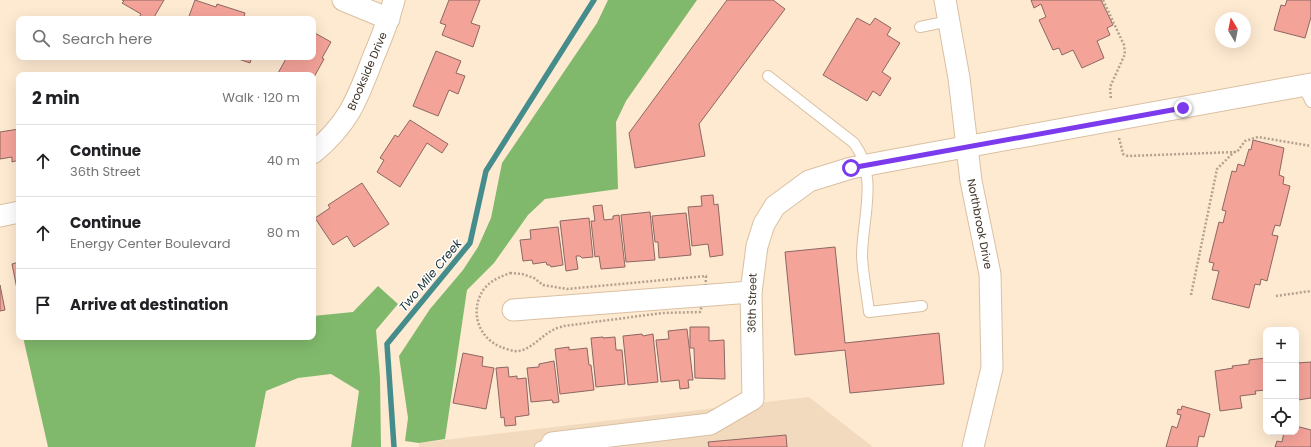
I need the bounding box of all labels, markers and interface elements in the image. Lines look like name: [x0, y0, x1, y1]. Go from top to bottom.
north arrow: [1215, 12, 1251, 48]
search box: [16, 16, 316, 60]
icon: search: [30, 27, 52, 49]
text: Search here: [62, 28, 152, 49]
street label: Brookside Drive: [343, 29, 391, 113]
text: 2 min: [32, 86, 80, 110]
text: Walk · 120 m: [222, 88, 300, 107]
route end: [1174, 99, 1192, 117]
text: Continue: [70, 140, 141, 161]
icon: ahead: [32, 150, 54, 172]
text: 40 m: [267, 151, 300, 170]
route start: [842, 159, 860, 177]
text: 36th Street: [70, 162, 141, 181]
street label: Northbrook Drive: [963, 177, 997, 271]
text: Continue: [70, 212, 141, 233]
icon: ahead: [32, 222, 54, 244]
text: 80 m: [267, 223, 300, 242]
text: Energy Center Boulevard: [70, 234, 231, 253]
water label: Two Mile Creek: [395, 235, 466, 315]
street label: 36th Street: [743, 273, 761, 333]
icon: arrive: [32, 294, 54, 316]
text: Arrive at destination: [70, 294, 228, 315]
map controls: [1263, 327, 1299, 435]
button: +: [1263, 327, 1299, 363]
button: −: [1263, 363, 1299, 399]
button: locate: [1263, 399, 1299, 435]

